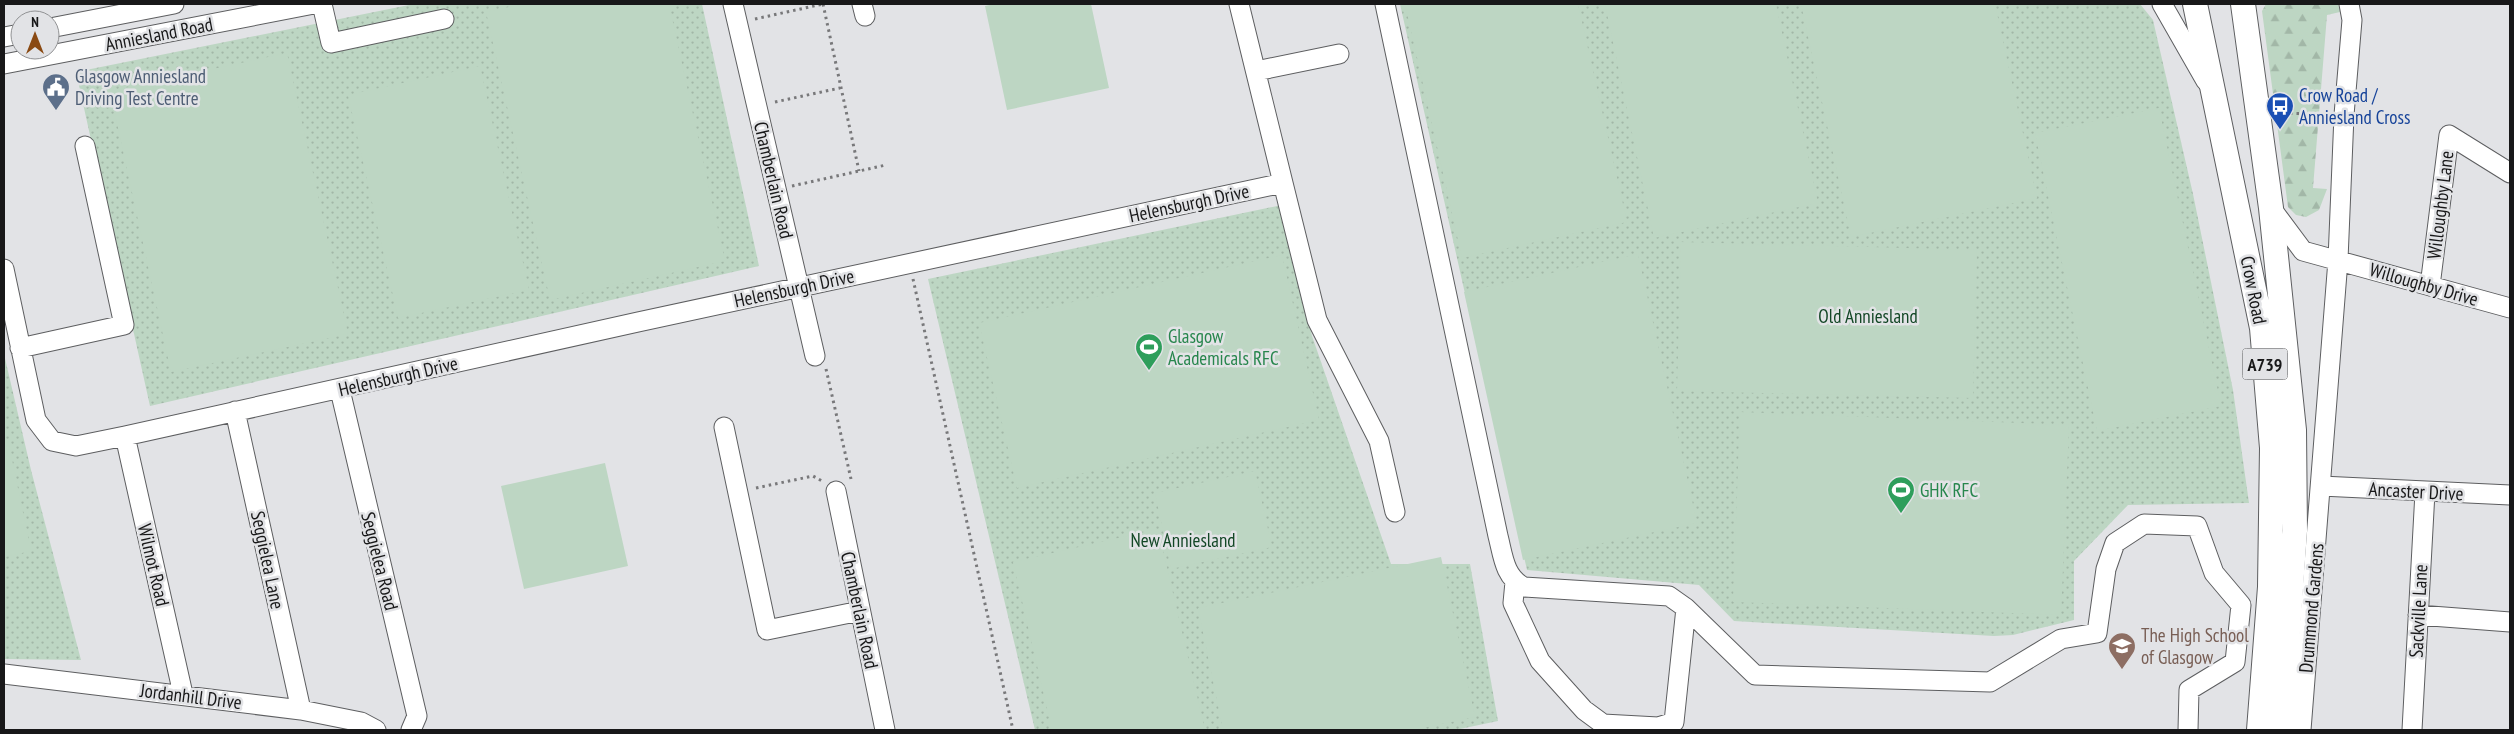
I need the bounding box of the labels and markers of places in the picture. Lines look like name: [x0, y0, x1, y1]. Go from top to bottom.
place label: Glasgow Anniesland Driving Test Centre: [75, 64, 206, 110]
public building icon: Glasgow Anniesland Driving Test Centre: [41, 72, 71, 111]
place label: Crow Road / Anniesland Cross: [2299, 83, 2410, 129]
bus stop icon: Crow Road / Anniesland Cross: [2265, 91, 2295, 130]
place label: Glasgow Academicals RFC: [1168, 324, 1279, 370]
sports icon: Glasgow Academicals RFC: [1134, 332, 1164, 371]
sports icon: GHK RFC: [1886, 475, 1916, 514]
place label: GHK RFC: [1920, 478, 1978, 502]
place label: The High School of Glasgow: [2141, 623, 2249, 669]
school or university icon: The High School of Glasgow: [2107, 631, 2137, 670]

